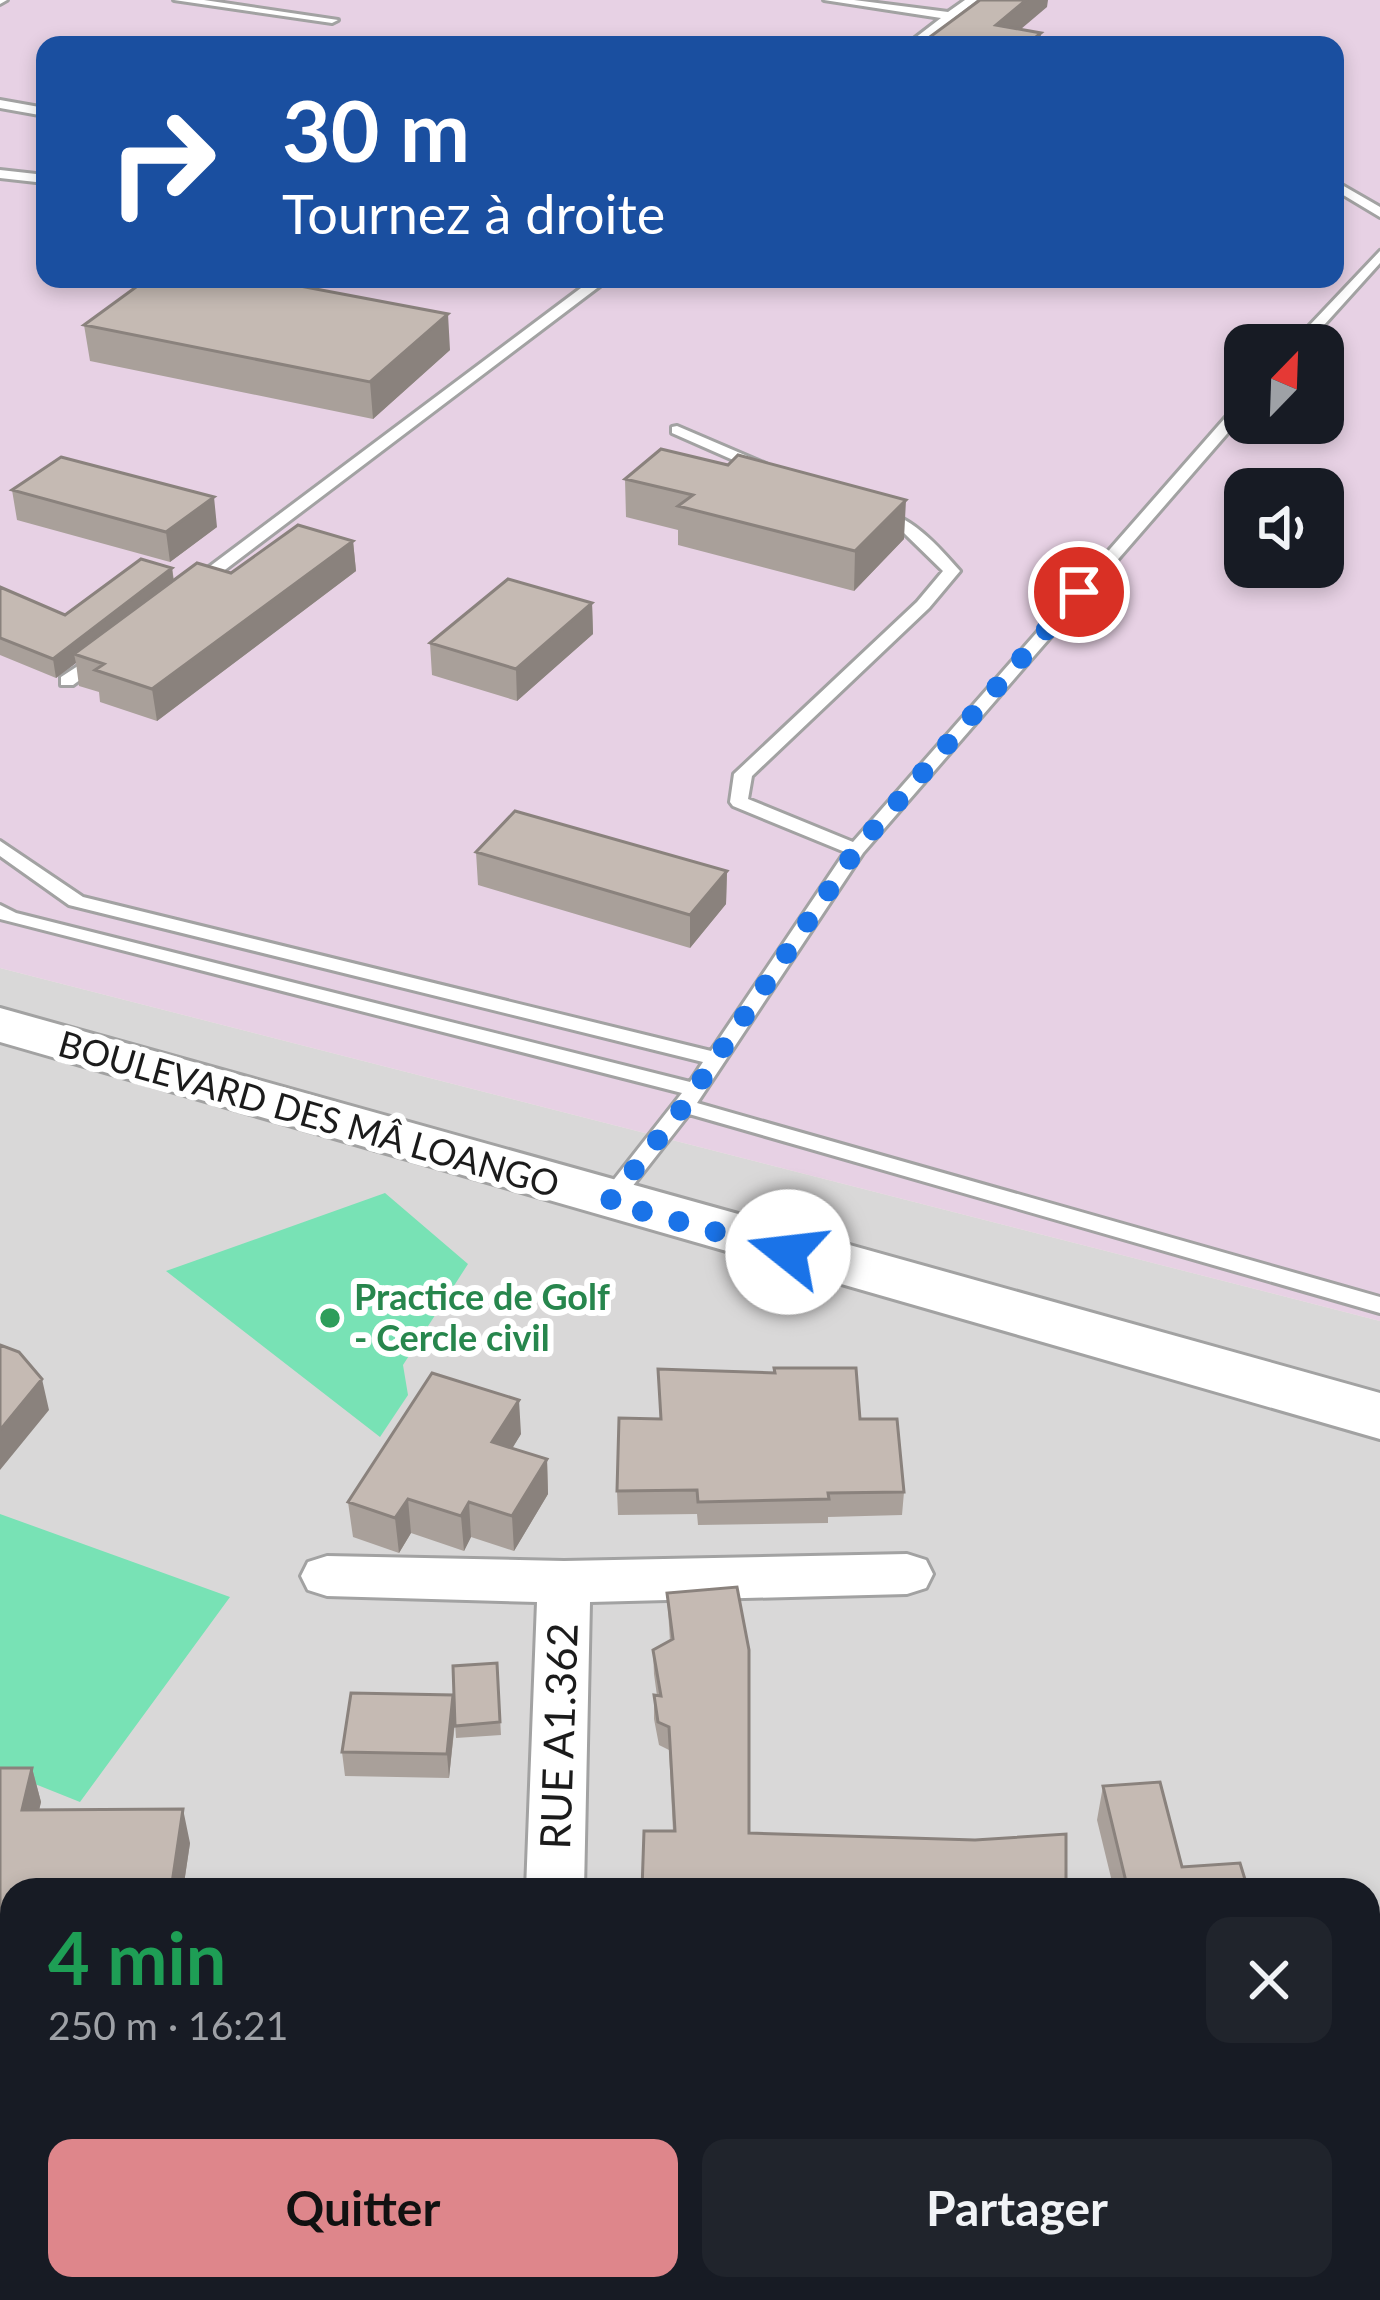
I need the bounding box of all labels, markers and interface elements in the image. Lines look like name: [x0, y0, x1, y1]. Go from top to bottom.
text: 30 m: [282, 79, 470, 180]
icon: right: [84, 84, 240, 240]
text: Tournez à droite: [282, 181, 665, 246]
north arrow: [1224, 324, 1344, 444]
map controls: [1224, 324, 1344, 588]
button: sound: [1224, 468, 1344, 588]
pin: [1028, 541, 1130, 643]
icon: arrive: [1046, 559, 1112, 625]
street label: BOULEVARD DES MÂ LOANGO: [54, 1020, 565, 1206]
position arrow: [725, 1189, 851, 1315]
place label: Practice de Golf - Cercle civil: [354, 1274, 610, 1359]
marker: Practice de Golf - Cercle civil: [317, 1305, 343, 1331]
street label: RUE A1.362: [529, 1622, 587, 1850]
text: 4 min: [48, 1914, 226, 2000]
button: close: [1206, 1917, 1332, 2043]
text: 250 m · 16:21: [48, 2002, 288, 2048]
button: Quitter: [48, 2139, 678, 2277]
button: Partager: [702, 2139, 1332, 2277]

